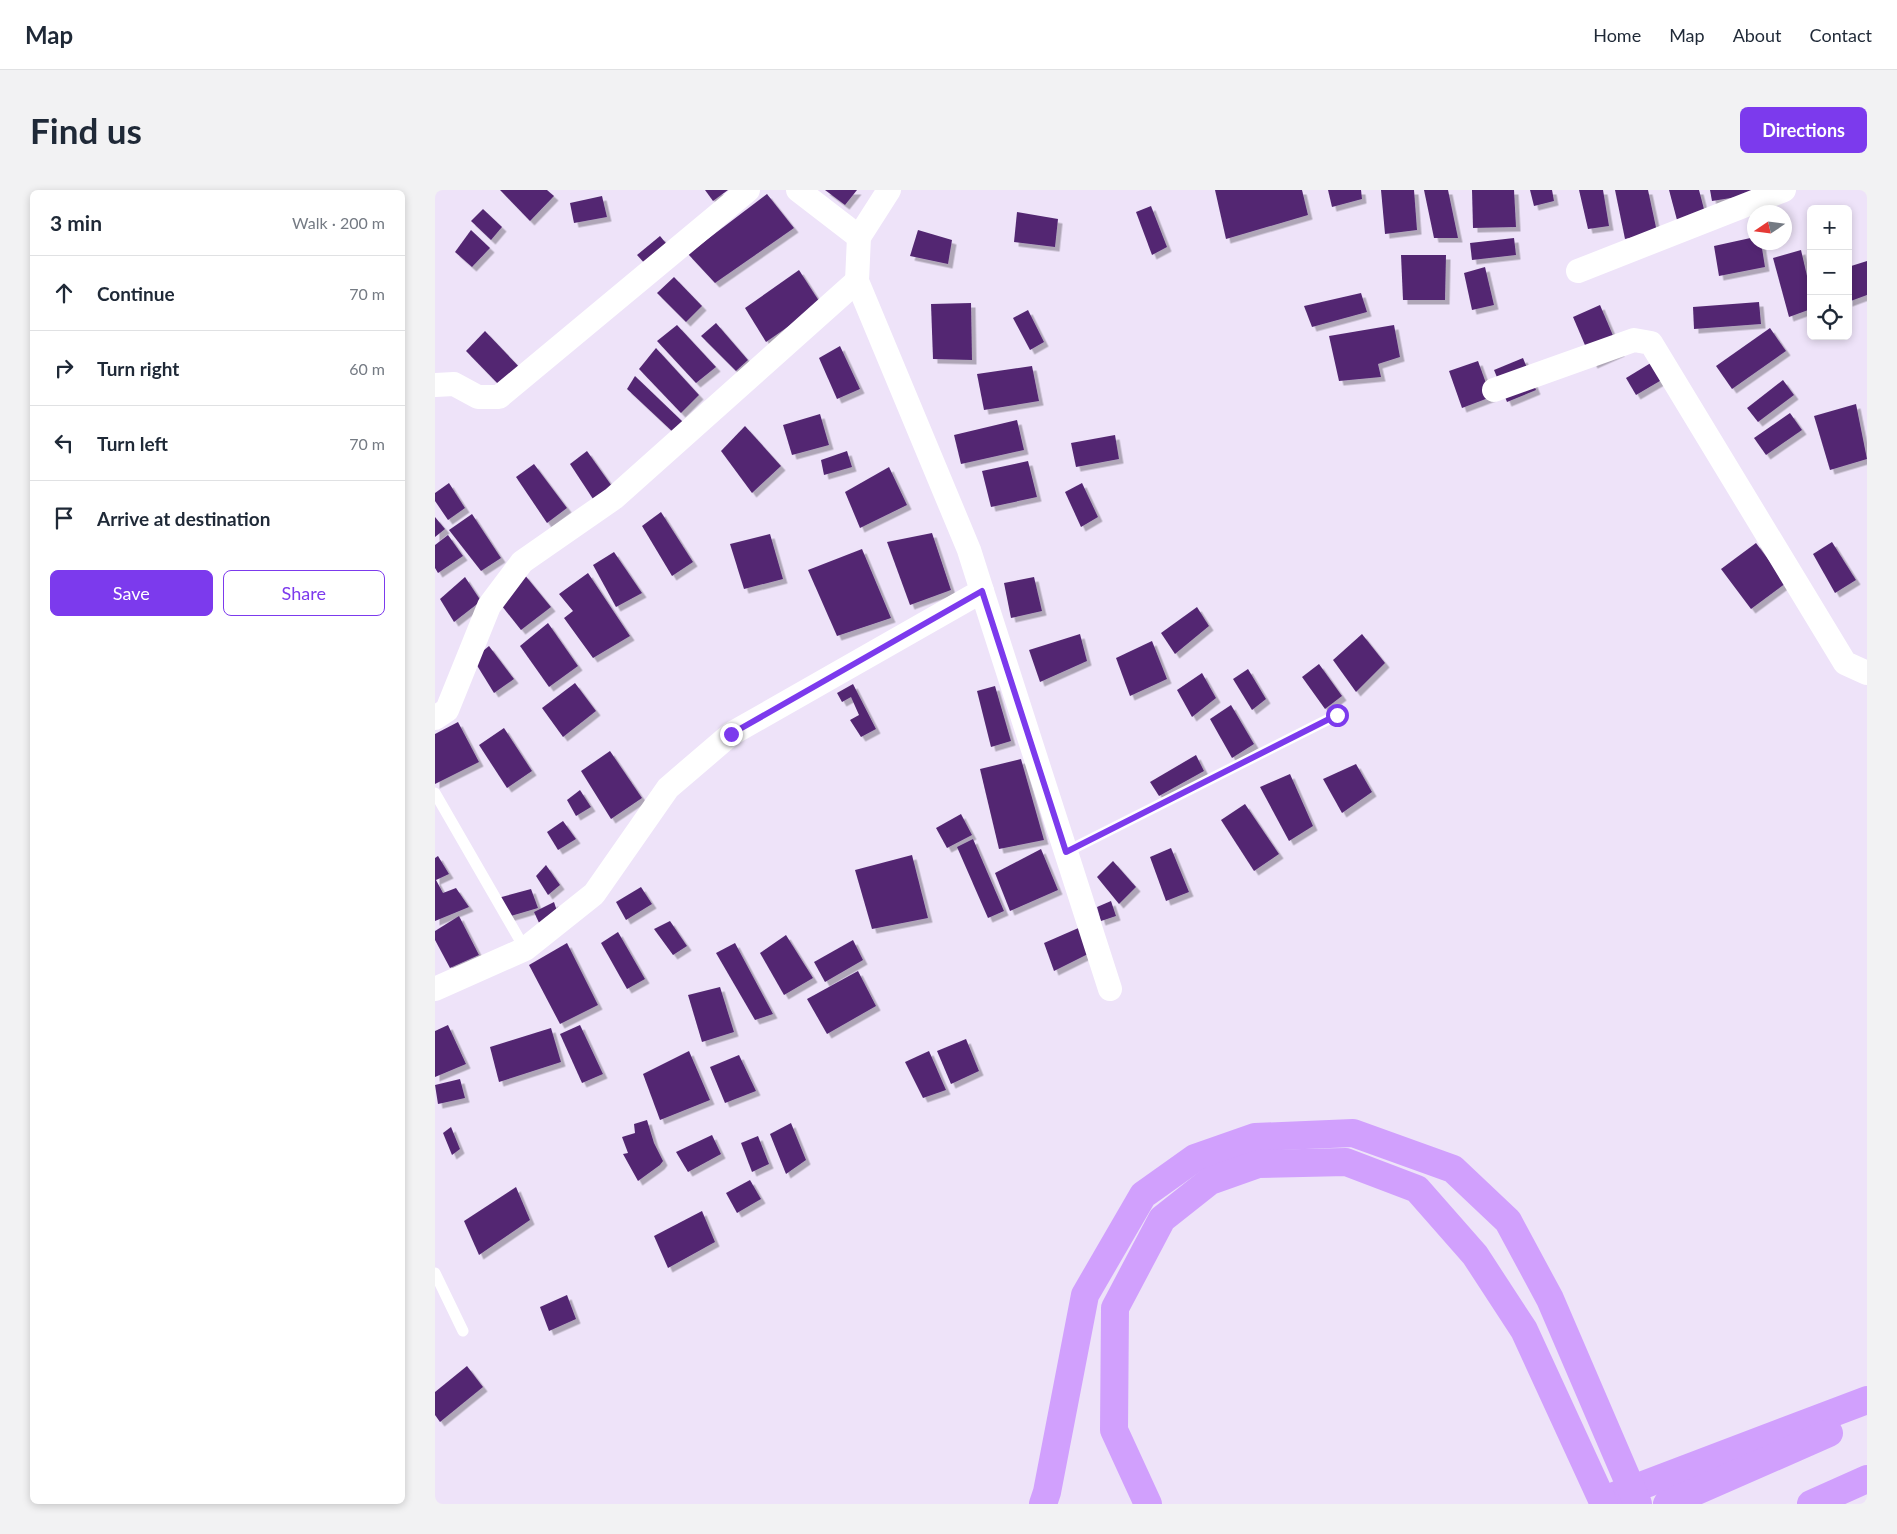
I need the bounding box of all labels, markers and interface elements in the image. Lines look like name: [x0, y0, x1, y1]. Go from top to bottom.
text: Map: [25, 20, 73, 49]
text: Home: [1593, 24, 1641, 46]
text: Map: [1669, 24, 1705, 46]
text: About: [1733, 24, 1782, 46]
text: Contact: [1810, 24, 1872, 46]
button: Directions: [1740, 107, 1867, 153]
text: Find us: [30, 109, 142, 151]
north arrow: [1747, 205, 1792, 250]
map controls: [1807, 205, 1852, 340]
button: +: [1807, 205, 1852, 250]
text: 3 min: [50, 210, 102, 235]
text: Walk · 200 m: [292, 213, 385, 232]
button: −: [1807, 250, 1852, 295]
icon: ahead: [50, 279, 78, 307]
text: Continue: [97, 282, 175, 305]
text: 70 m: [349, 284, 385, 303]
button: locate: [1807, 295, 1852, 340]
icon: right: [50, 354, 78, 382]
text: Turn right: [97, 357, 179, 380]
text: 60 m: [349, 359, 385, 378]
icon: left: [50, 429, 78, 457]
text: Turn left: [97, 432, 168, 455]
text: 70 m: [349, 434, 385, 453]
icon: arrive: [50, 504, 78, 532]
text: Arrive at destination: [97, 507, 270, 530]
button: Save: [50, 570, 213, 616]
button: Share: [223, 570, 385, 616]
route start: [1326, 704, 1349, 727]
route end: [720, 723, 743, 746]

